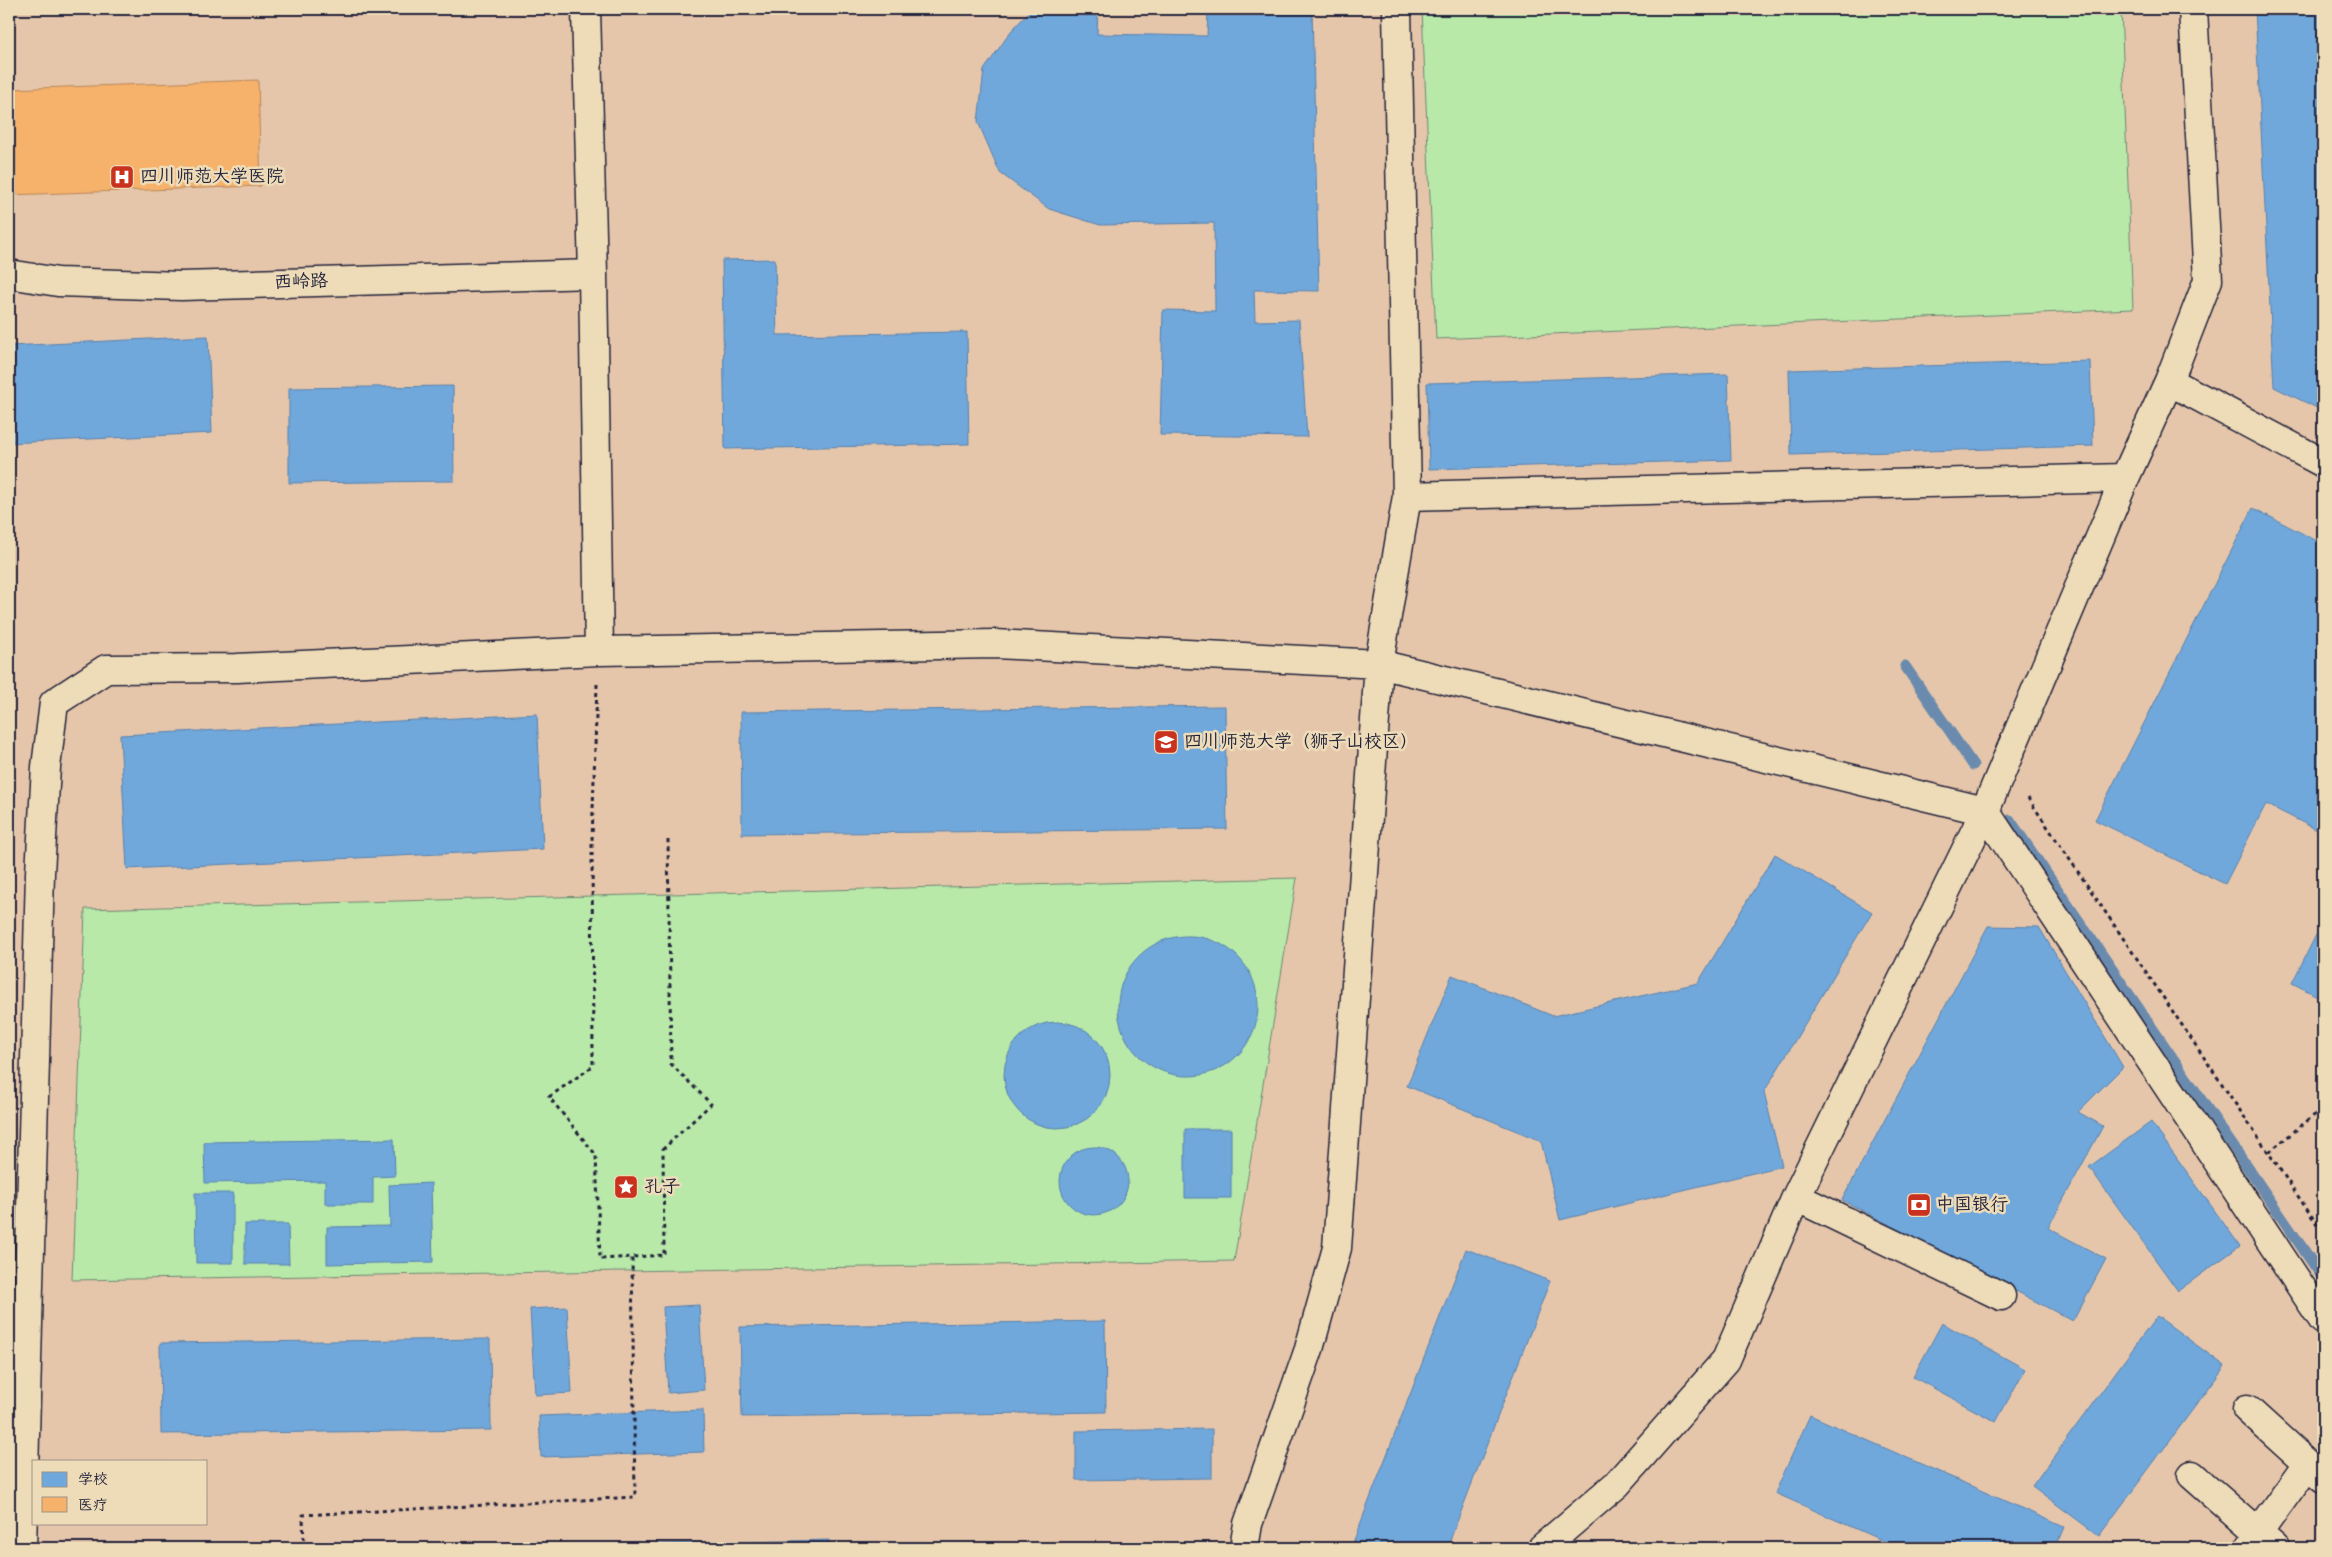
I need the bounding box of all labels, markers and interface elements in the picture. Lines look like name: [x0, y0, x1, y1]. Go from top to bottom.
hospital icon: 四川师范大学医院: [109, 164, 135, 190]
place label: 四川师范大学医院: [140, 165, 284, 189]
street label: 西岭路: [274, 269, 328, 295]
school or university icon: 四川师范大学（狮子山校区）: [1153, 729, 1179, 755]
place label: 四川师范大学（狮子山校区）: [1184, 730, 1418, 754]
place icon: 孔子: [613, 1174, 639, 1200]
place label: 孔子: [644, 1175, 680, 1199]
bank icon: 中国银行: [1906, 1192, 1932, 1218]
place label: 中国银行: [1936, 1193, 2008, 1217]
legend: [32, 1460, 208, 1524]
text: 学校: [78, 1470, 108, 1490]
text: 医疗: [78, 1496, 108, 1516]

